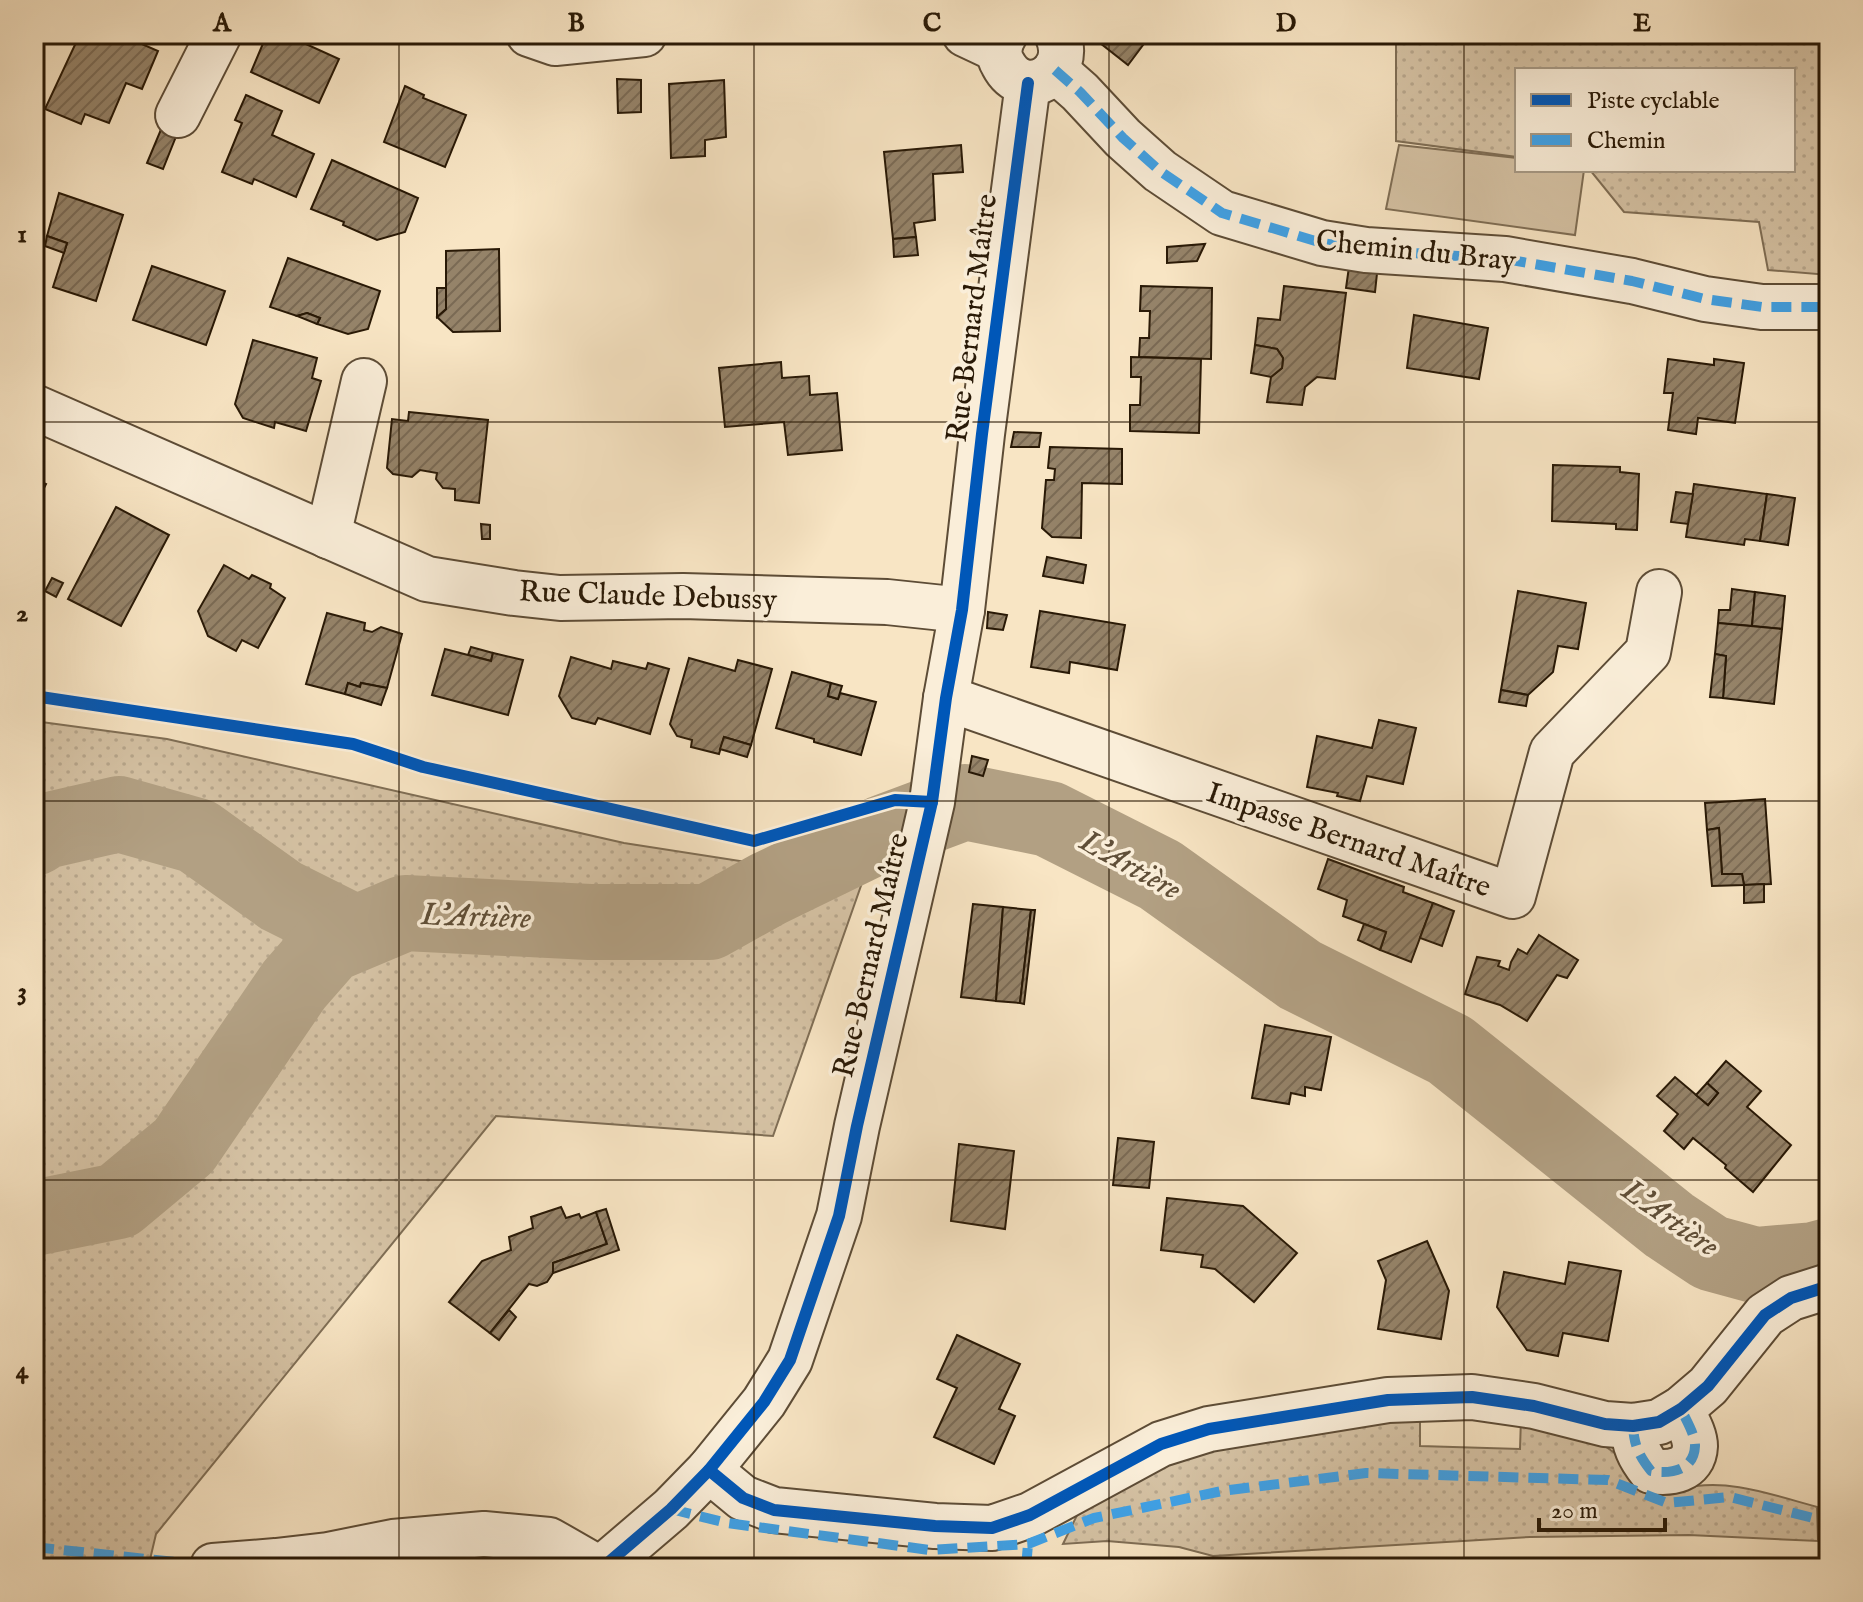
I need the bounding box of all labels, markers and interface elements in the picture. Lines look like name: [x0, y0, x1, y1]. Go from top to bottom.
text: A: [212, 7, 232, 40]
text: B: [567, 7, 585, 40]
text: C: [923, 7, 942, 40]
text: D: [1276, 7, 1297, 40]
text: E: [1633, 7, 1651, 40]
legend: [1515, 68, 1795, 172]
text: Piste cyclable: [1587, 86, 1719, 117]
text: Chemin: [1587, 126, 1666, 157]
street label: Rue Bernard Maître: [939, 192, 1007, 445]
text: 1: [17, 218, 27, 251]
street label: Chemin du Bray: [1314, 223, 1518, 281]
street label: Rue Claude Debussy: [518, 574, 778, 621]
text: 2: [16, 597, 28, 630]
street label: Impasse Bernard Maître: [1201, 774, 1495, 907]
water label: L'Artière: [1071, 821, 1188, 911]
street label: Rue Bernard Maître: [825, 829, 919, 1081]
water label: L'Artière: [419, 895, 532, 940]
text: 3: [17, 975, 27, 1008]
water label: L'Artière: [1612, 1170, 1727, 1268]
text: 4: [16, 1354, 30, 1387]
scale bar: [1539, 1482, 1665, 1532]
text: 20 m: [1551, 1496, 1598, 1527]

